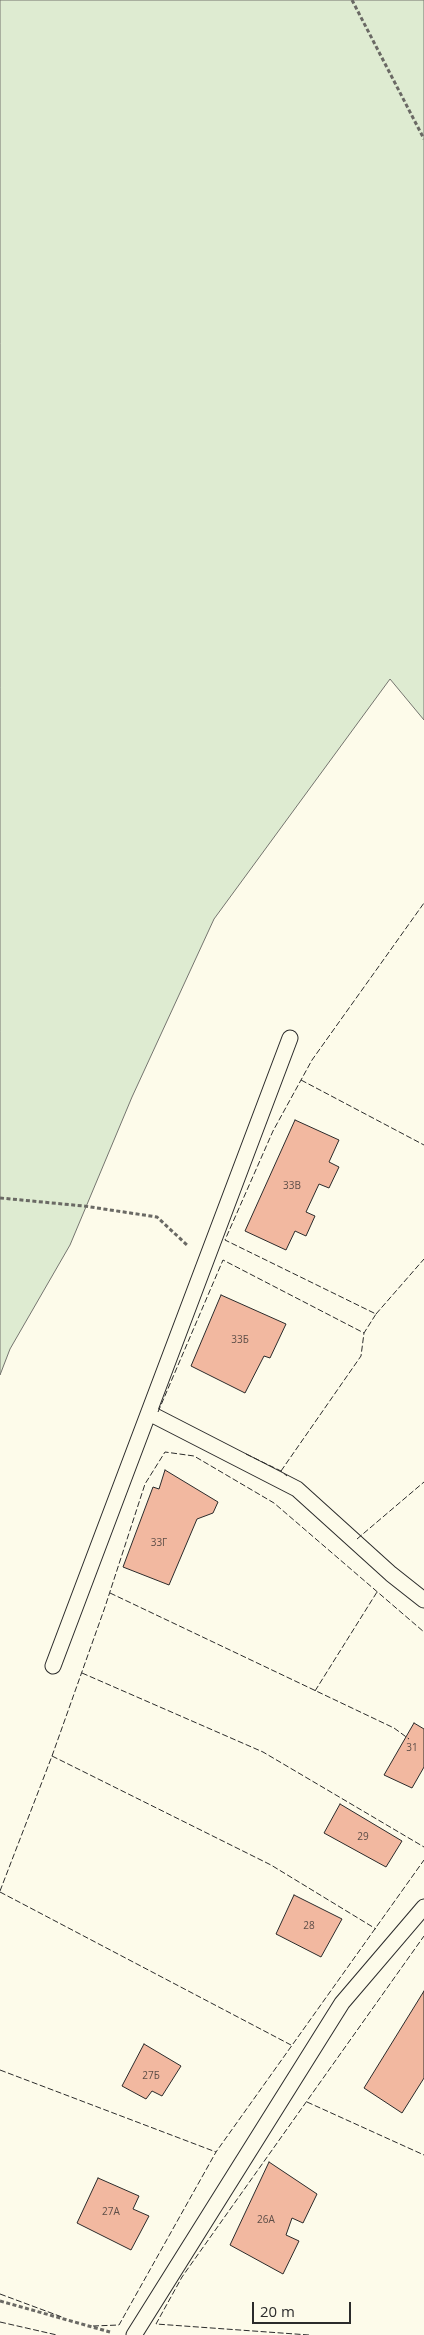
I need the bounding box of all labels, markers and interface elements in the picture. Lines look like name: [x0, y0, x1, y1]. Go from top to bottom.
house number: 33В: [283, 1180, 301, 1192]
house number: 33Б: [231, 1334, 249, 1346]
house number: 33Г: [151, 1537, 167, 1549]
house number: 31: [406, 1742, 418, 1754]
house number: 29: [357, 1831, 369, 1843]
house number: 28: [303, 1920, 315, 1932]
house number: 27Б: [142, 2070, 160, 2082]
house number: 27А: [102, 2206, 120, 2218]
house number: 26А: [257, 2214, 275, 2226]
scale bar: [254, 2292, 353, 2324]
text: 20 m: [260, 2301, 295, 2321]

